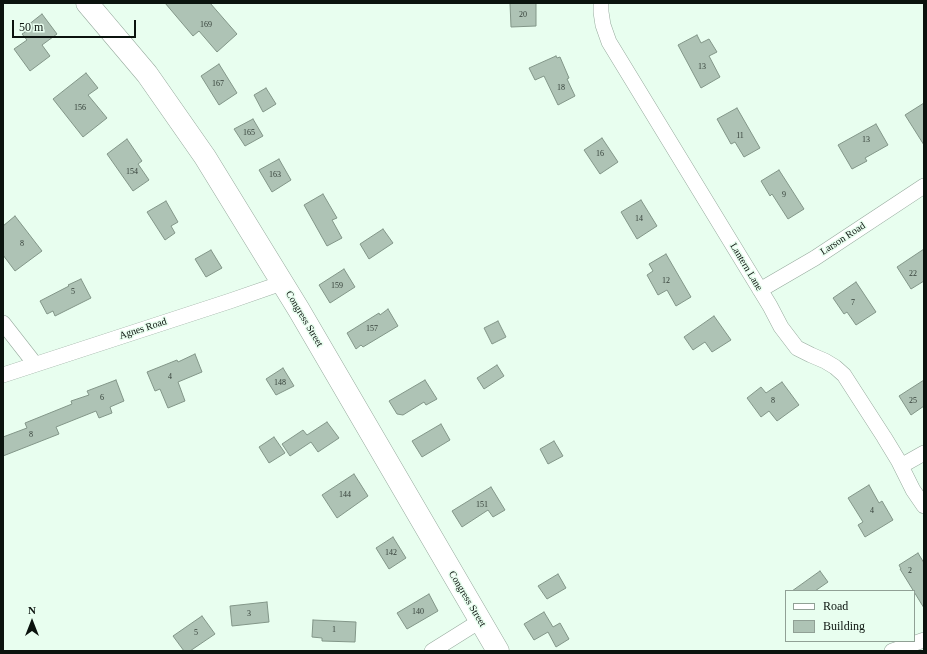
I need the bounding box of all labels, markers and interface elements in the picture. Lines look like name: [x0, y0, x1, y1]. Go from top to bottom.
house number: 20: [519, 10, 527, 20]
scale bar: [14, 12, 138, 38]
text: 50 m: [19, 20, 43, 34]
house number: 169: [200, 20, 212, 30]
house number: 13: [698, 62, 706, 72]
house number: 167: [212, 79, 224, 89]
house number: 18: [557, 83, 565, 93]
house number: 156: [74, 103, 86, 113]
house number: 165: [243, 128, 255, 138]
house number: 11: [736, 131, 744, 141]
house number: 13: [862, 135, 870, 145]
house number: 16: [596, 149, 604, 159]
house number: 154: [126, 167, 138, 177]
house number: 163: [269, 170, 281, 180]
house number: 9: [782, 190, 786, 200]
house number: 14: [635, 214, 643, 224]
street label: Larson Road: [818, 220, 868, 258]
house number: 8: [20, 239, 24, 249]
street label: Lantern Lane: [727, 241, 765, 293]
house number: 22: [909, 269, 917, 279]
house number: 12: [662, 276, 670, 286]
house number: 159: [331, 281, 343, 291]
house number: 5: [71, 287, 75, 297]
street label: Congress Street: [283, 289, 325, 349]
house number: 7: [851, 298, 855, 308]
street label: Agnes Road: [118, 316, 168, 342]
house number: 157: [366, 324, 378, 334]
house number: 4: [168, 372, 172, 382]
house number: 148: [274, 378, 286, 388]
house number: 6: [100, 393, 104, 403]
house number: 8: [771, 396, 775, 406]
house number: 25: [909, 396, 917, 406]
house number: 8: [29, 430, 33, 440]
house number: 144: [339, 490, 351, 500]
house number: 151: [476, 500, 488, 510]
house number: 4: [870, 506, 874, 516]
house number: 142: [385, 548, 397, 558]
house number: 2: [908, 566, 912, 576]
street label: Congress Street: [446, 569, 488, 629]
legend: [785, 590, 915, 642]
text: Road: [823, 599, 848, 613]
north arrow: [12, 602, 52, 642]
text: N: [28, 604, 36, 616]
house number: 140: [412, 607, 424, 617]
house number: 3: [247, 609, 251, 619]
text: Building: [823, 619, 865, 633]
house number: 1: [332, 625, 336, 635]
house number: 5: [194, 628, 198, 638]

